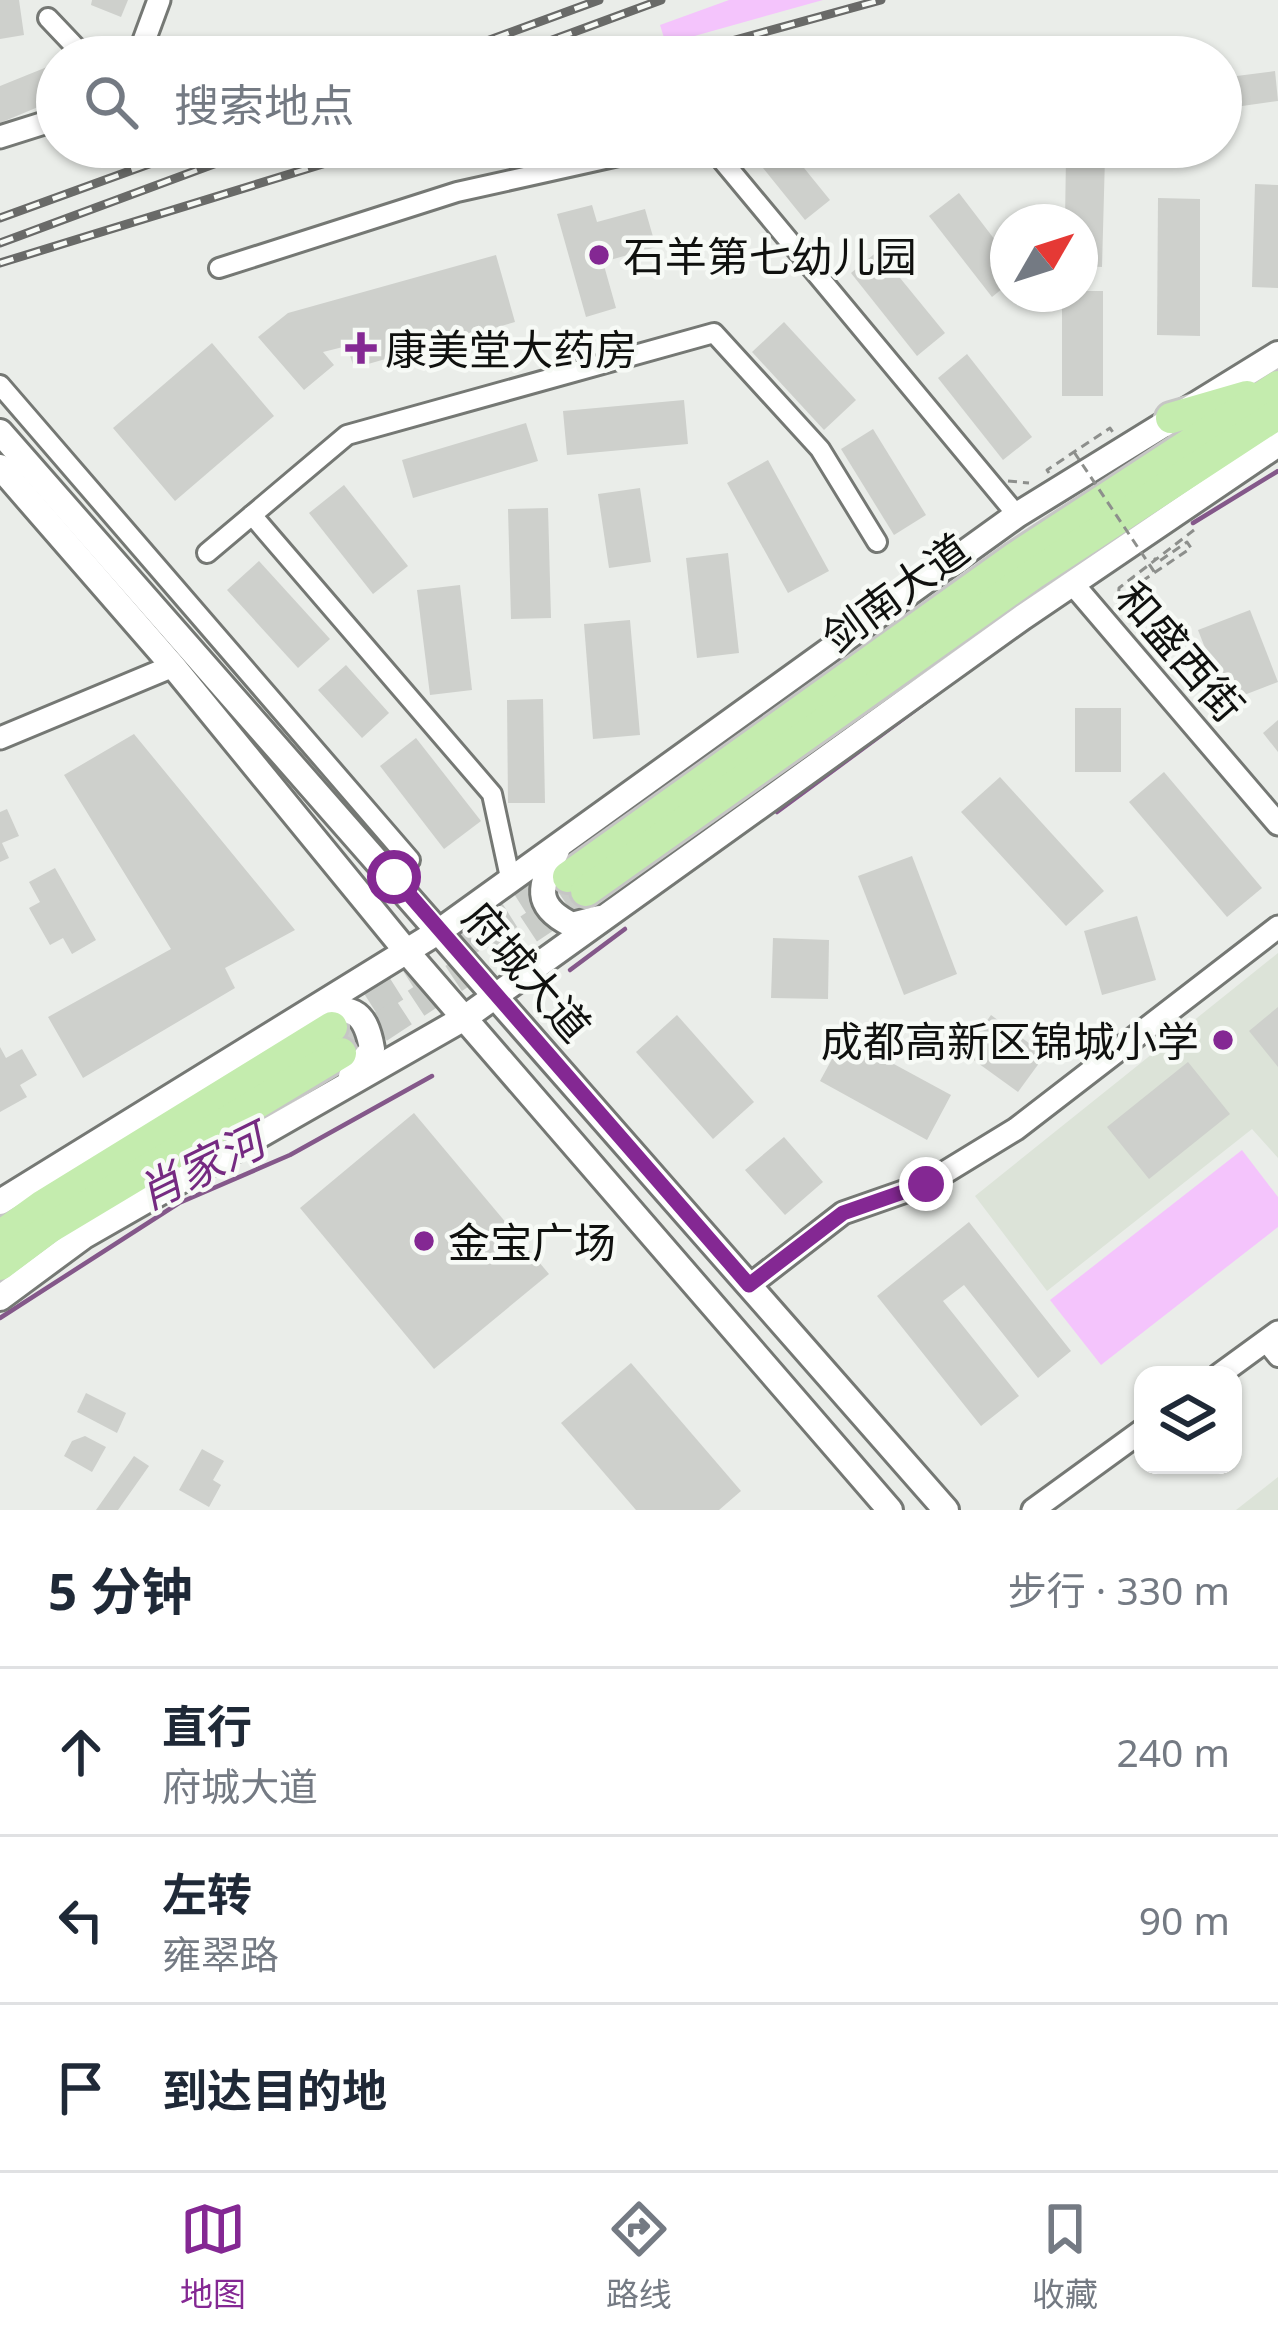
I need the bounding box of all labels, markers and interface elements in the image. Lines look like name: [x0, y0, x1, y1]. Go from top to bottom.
search box: [36, 36, 1242, 168]
icon: search: [78, 69, 144, 135]
text: 搜索地点: [174, 74, 354, 135]
north arrow: [990, 204, 1098, 312]
place label: 石羊第七幼儿园: [623, 227, 917, 284]
marker: 石羊第七幼儿园: [586, 242, 612, 268]
place label: 康美堂大药房: [385, 320, 637, 377]
marker: 康美堂大药房: [348, 335, 374, 361]
street label: 剑南大道: [810, 520, 980, 664]
street label: 和盛西街: [1104, 569, 1258, 733]
route start: [367, 850, 421, 904]
street label: 府城大道: [451, 889, 605, 1053]
place label: 成都高新区锦城小学: [821, 1012, 1199, 1069]
marker: 成都高新区锦城小学: [1210, 1027, 1236, 1053]
water label: 肖家河: [126, 1105, 281, 1223]
route end: [899, 1157, 953, 1211]
place label: 金宝广场: [448, 1213, 616, 1270]
marker: 金宝广场: [411, 1228, 437, 1254]
map controls: [1134, 1366, 1242, 1474]
button: layers: [1134, 1366, 1242, 1474]
text: 5 分钟: [48, 1555, 192, 1625]
text: 步行 · 330 m: [1008, 1563, 1230, 1616]
text: 直行: [162, 1695, 252, 1756]
icon: ahead: [48, 1719, 114, 1785]
text: 240 m: [1116, 1725, 1230, 1778]
text: 府城大道: [162, 1759, 318, 1812]
text: 左转: [162, 1863, 252, 1924]
icon: left: [48, 1887, 114, 1953]
text: 90 m: [1139, 1893, 1230, 1946]
text: 雍翠路: [162, 1927, 279, 1980]
icon: arrive: [48, 2055, 114, 2121]
text: 到达目的地: [162, 2059, 387, 2120]
tab: 地图: [180, 2196, 246, 2316]
tab: 路线: [606, 2196, 672, 2316]
tab: 收藏: [1032, 2196, 1098, 2316]

